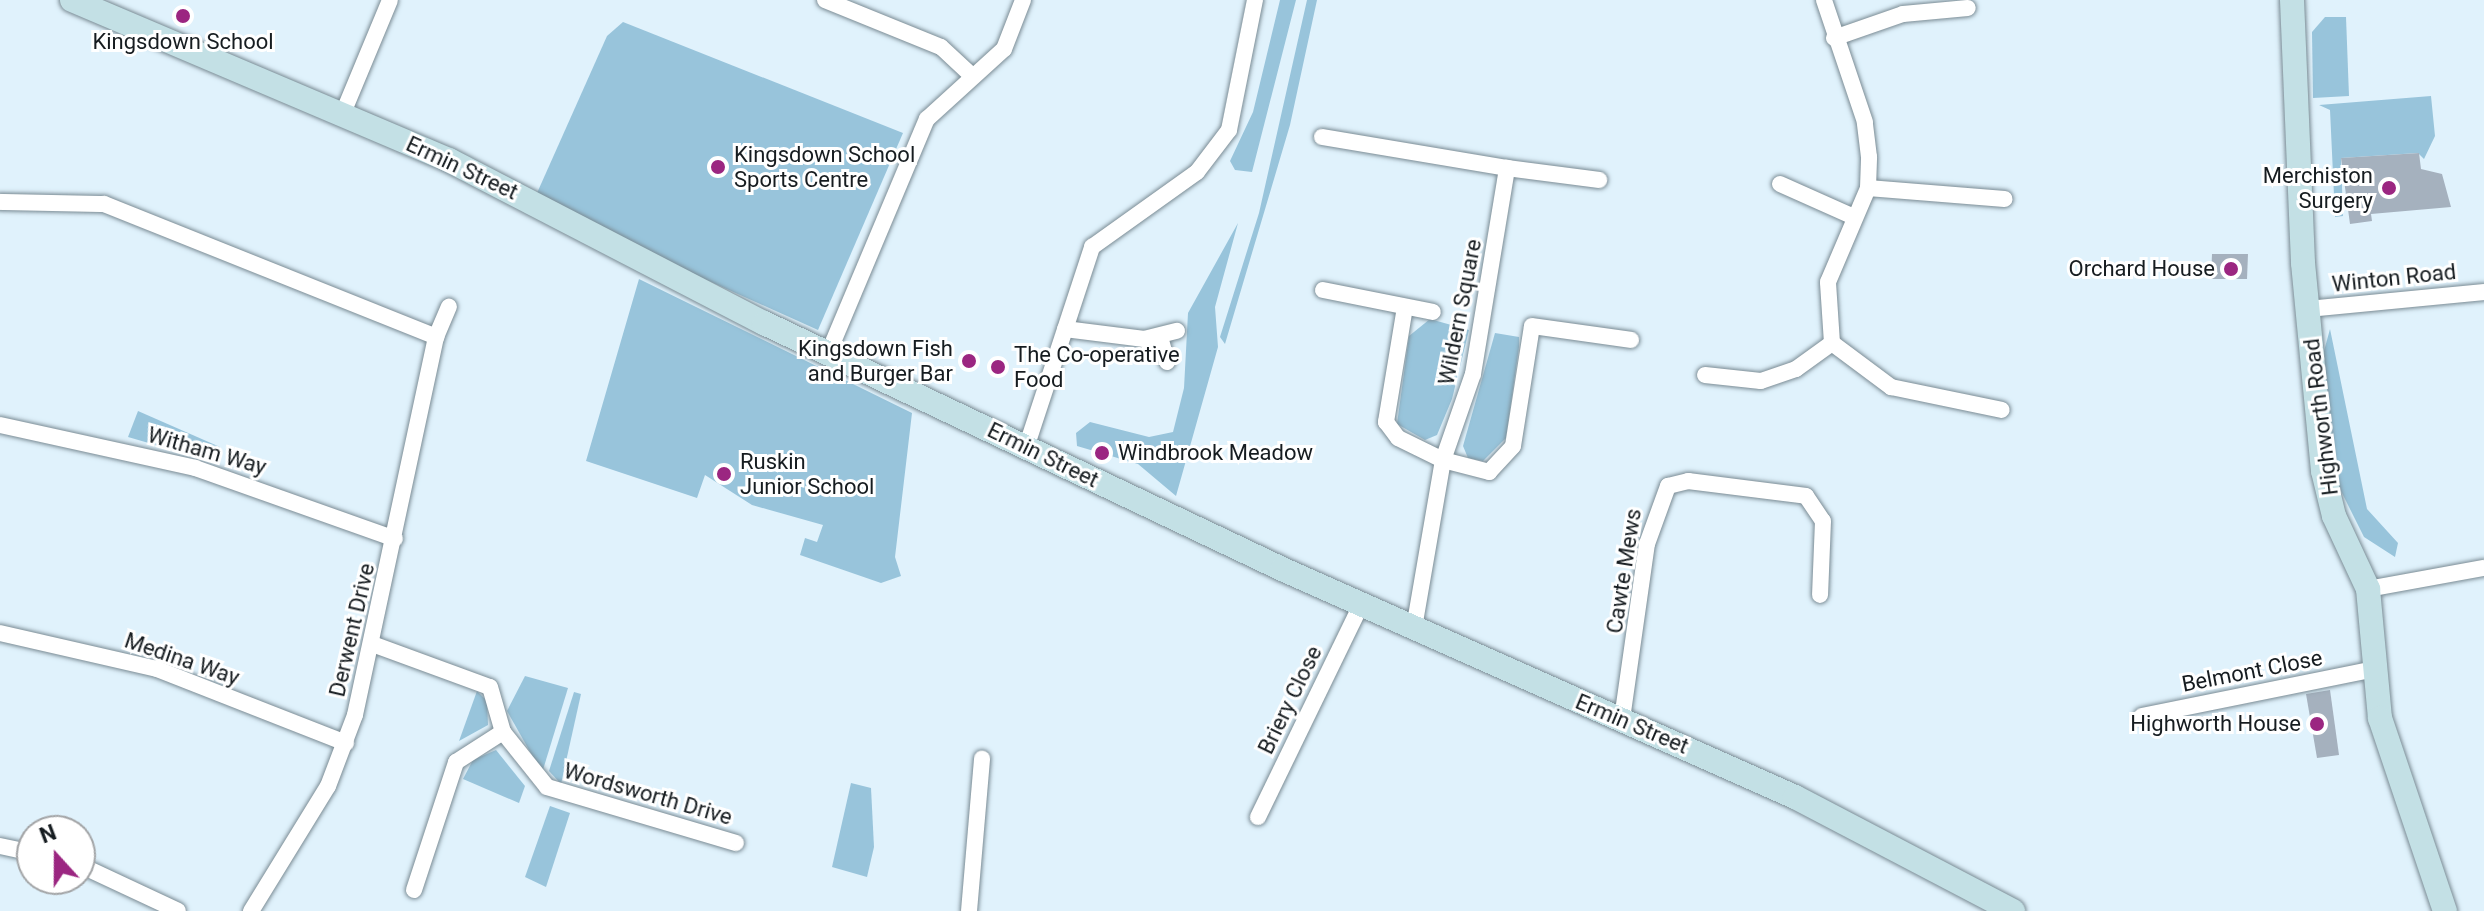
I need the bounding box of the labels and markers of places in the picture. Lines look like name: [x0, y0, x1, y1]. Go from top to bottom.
marker: Kingsdown School: [174, 7, 192, 25]
place label: Kingsdown School: [92, 29, 274, 55]
place label: Kingsdown School Sports Centre: [734, 141, 915, 192]
marker: Kingsdown School Sports Centre: [709, 158, 727, 176]
place label: Merchiston Surgery: [2263, 162, 2373, 214]
marker: Merchiston Surgery: [2380, 179, 2398, 197]
place label: Orchard House: [2069, 256, 2215, 282]
marker: Orchard House: [2222, 260, 2240, 278]
place label: Kingsdown Fish and Burger Bar: [798, 335, 953, 386]
place label: The Co-operative Food: [1014, 341, 1180, 392]
marker: Kingsdown Fish and Burger Bar: [960, 352, 978, 370]
marker: The Co-operative Food: [989, 358, 1007, 376]
place label: Windbrook Meadow: [1118, 440, 1313, 466]
marker: Windbrook Meadow: [1093, 444, 1111, 462]
place label: Ruskin Junior School: [740, 448, 874, 500]
marker: Ruskin Junior School: [715, 465, 733, 483]
place label: Highworth House: [2130, 711, 2301, 737]
marker: Highworth House: [2308, 715, 2326, 733]

